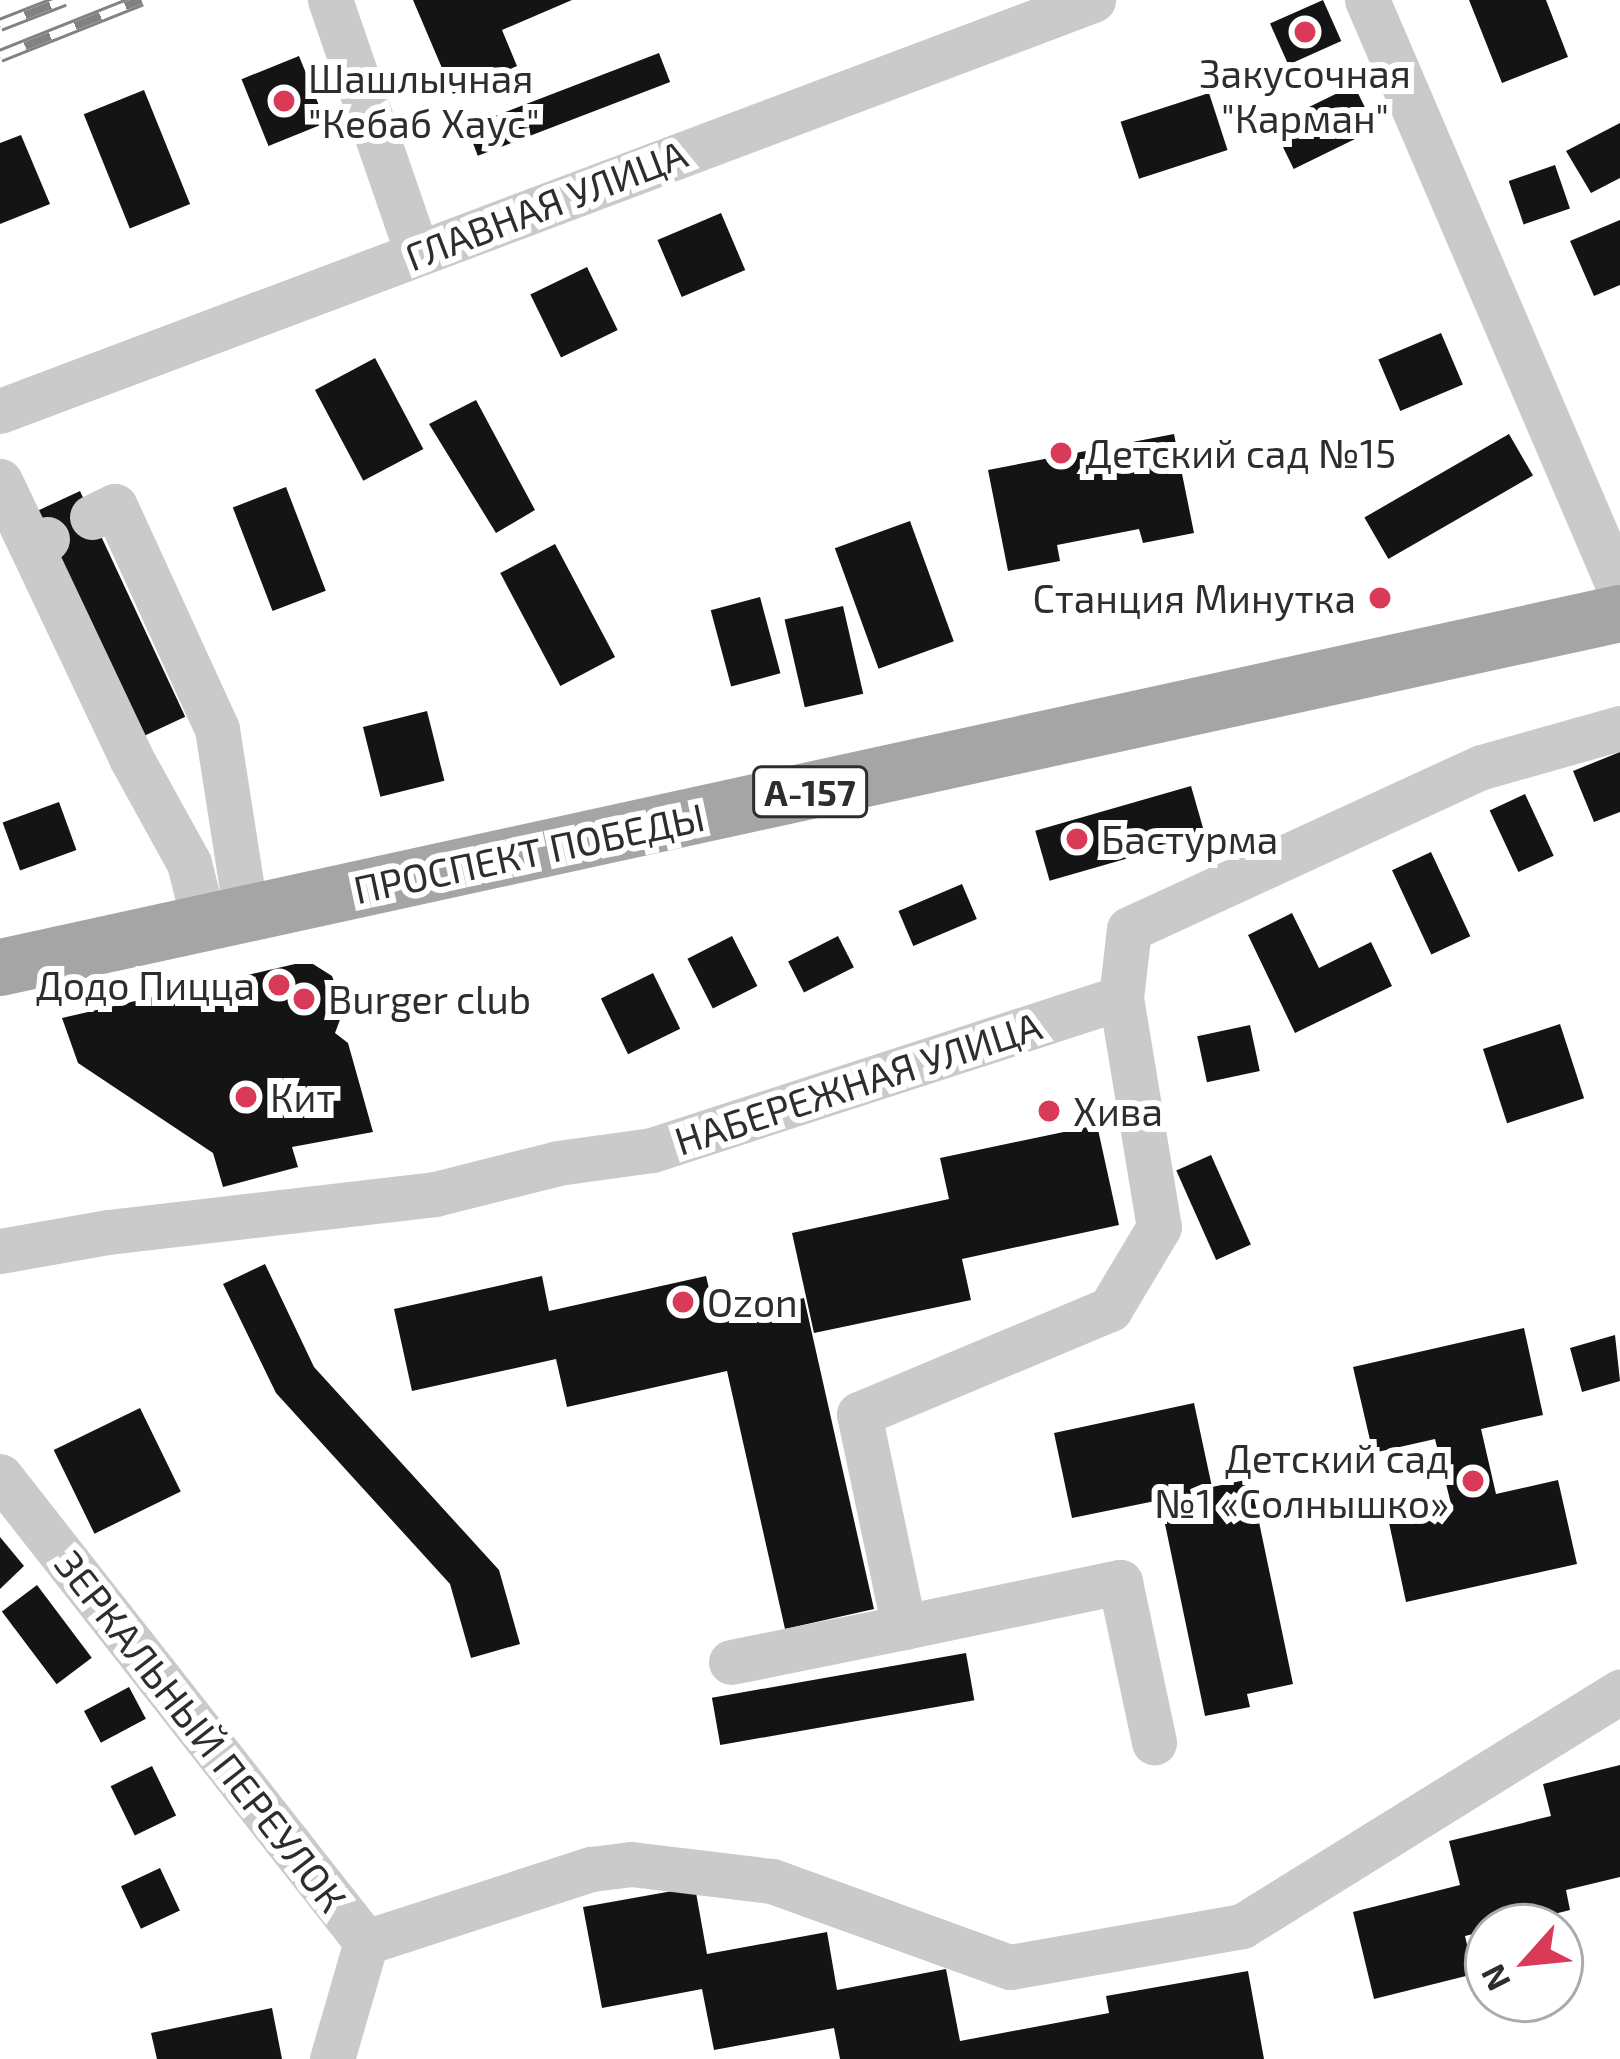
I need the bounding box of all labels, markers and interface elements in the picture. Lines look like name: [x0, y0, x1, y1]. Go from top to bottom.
marker: Закусочная "Карман": [1292, 19, 1318, 45]
place label: Закусочная "Карман": [1199, 51, 1411, 142]
place label: Шашлычная "Кебаб Хаус": [308, 56, 540, 147]
marker: Шашлычная "Кебаб Хаус": [271, 88, 297, 114]
street label: ГЛАВНАЯ УЛИЦА: [399, 130, 693, 280]
place label: Детский сад №15: [1085, 430, 1396, 476]
marker: Детский сад №15: [1048, 440, 1074, 466]
place label: Станция Минутка: [1032, 575, 1356, 621]
marker: Станция Минутка: [1367, 585, 1393, 611]
road number: А-157: [750, 762, 870, 822]
street label: ПРОСПЕКТ ПОБЕДЫ: [349, 793, 709, 913]
place label: Бастурма: [1101, 816, 1278, 862]
marker: Бастурма: [1064, 826, 1090, 852]
place label: Додо Пицца: [36, 962, 255, 1008]
marker: Додо Пицца: [266, 972, 292, 998]
place label: Burger club: [328, 976, 532, 1022]
marker: Burger club: [291, 986, 317, 1012]
street label: НАБЕРЕЖНАЯ УЛИЦА: [669, 1002, 1047, 1164]
place label: Кит: [270, 1074, 335, 1120]
marker: Кит: [233, 1084, 259, 1110]
place label: Хива: [1073, 1088, 1163, 1134]
marker: Хива: [1036, 1098, 1062, 1124]
place label: Ozon: [707, 1279, 798, 1325]
marker: Ozon: [670, 1289, 696, 1315]
place label: Детский сад №1 «Солнышко»: [1154, 1436, 1449, 1527]
marker: Детский сад №1 «Солнышко»: [1460, 1468, 1486, 1494]
street label: ЗЕРКАЛЬНЫЙ ПЕРЕУЛОК: [46, 1541, 356, 1921]
north arrow: [1464, 1903, 1584, 2023]
text: N: [1471, 1958, 1518, 1998]

